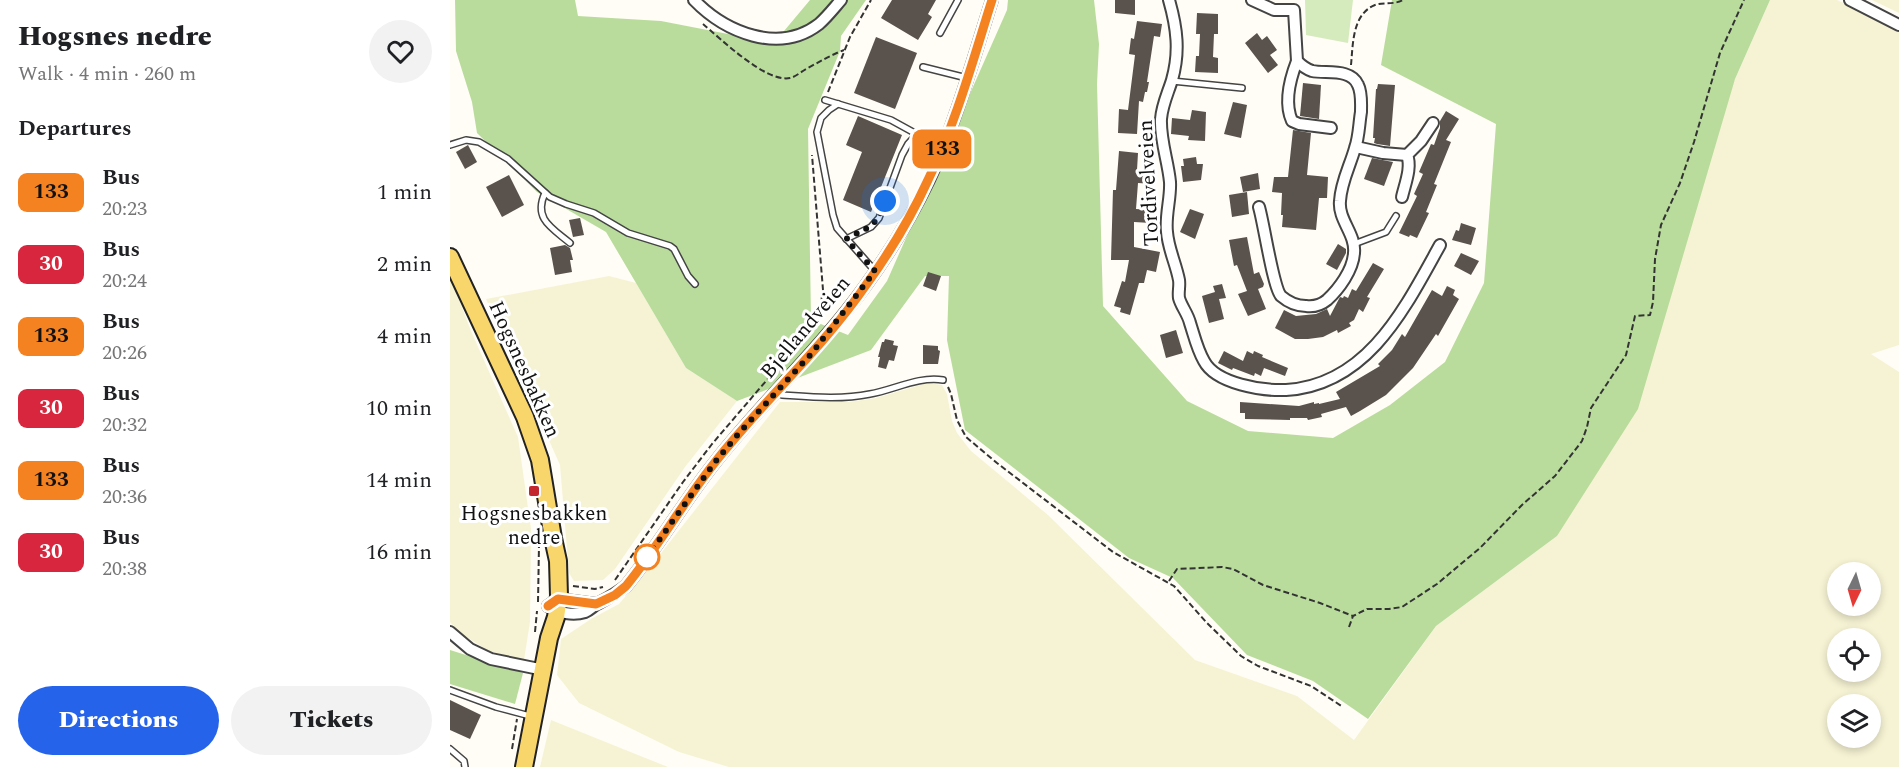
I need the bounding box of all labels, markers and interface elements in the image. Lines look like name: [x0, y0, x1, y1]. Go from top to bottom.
text: Hogsnes nedre: [18, 15, 212, 58]
button: heart: [369, 20, 432, 83]
text: Walk · 4 min · 260 m: [18, 59, 196, 89]
text: Departures: [18, 112, 132, 145]
street label: Tordivelveien: [1130, 119, 1168, 247]
line badge: 133: [908, 130, 976, 168]
text: 133: [924, 133, 960, 165]
text: Bus: [102, 161, 140, 194]
text: 133: [33, 176, 69, 208]
text: 1 min: [377, 176, 432, 209]
your location: [870, 186, 900, 216]
text: 20:23: [102, 194, 147, 224]
text: Bus: [102, 233, 140, 266]
text: 30: [39, 248, 63, 280]
text: 2 min: [377, 248, 432, 281]
text: 20:24: [102, 266, 147, 296]
street label: Bjellandveien: [753, 269, 859, 386]
street label: Hogsnesbakken: [480, 296, 569, 443]
text: Bus: [102, 305, 140, 338]
text: 133: [33, 320, 69, 352]
text: 4 min: [377, 320, 432, 353]
text: 20:26: [102, 338, 147, 368]
text: Bus: [102, 377, 140, 410]
text: 30: [39, 392, 63, 424]
text: 10 min: [366, 392, 432, 425]
text: 20:32: [102, 410, 147, 440]
text: Bus: [102, 449, 140, 482]
text: 133: [33, 464, 69, 496]
text: 14 min: [366, 464, 432, 497]
text: 20:36: [102, 482, 147, 512]
marker: Hogsnesbakken nedre: [527, 484, 541, 498]
place label: Hogsnesbakken nedre: [460, 498, 608, 554]
text: Bus: [102, 521, 140, 554]
text: 30: [39, 536, 63, 568]
text: 16 min: [366, 536, 432, 569]
unlabelled marker: [634, 544, 660, 570]
text: 20:38: [102, 554, 147, 584]
north arrow: [1827, 562, 1881, 616]
map controls: [1827, 562, 1881, 748]
button: locate: [1827, 628, 1881, 682]
button: Directions: [18, 686, 219, 755]
button: Tickets: [231, 686, 432, 755]
button: layers: [1827, 694, 1881, 748]

